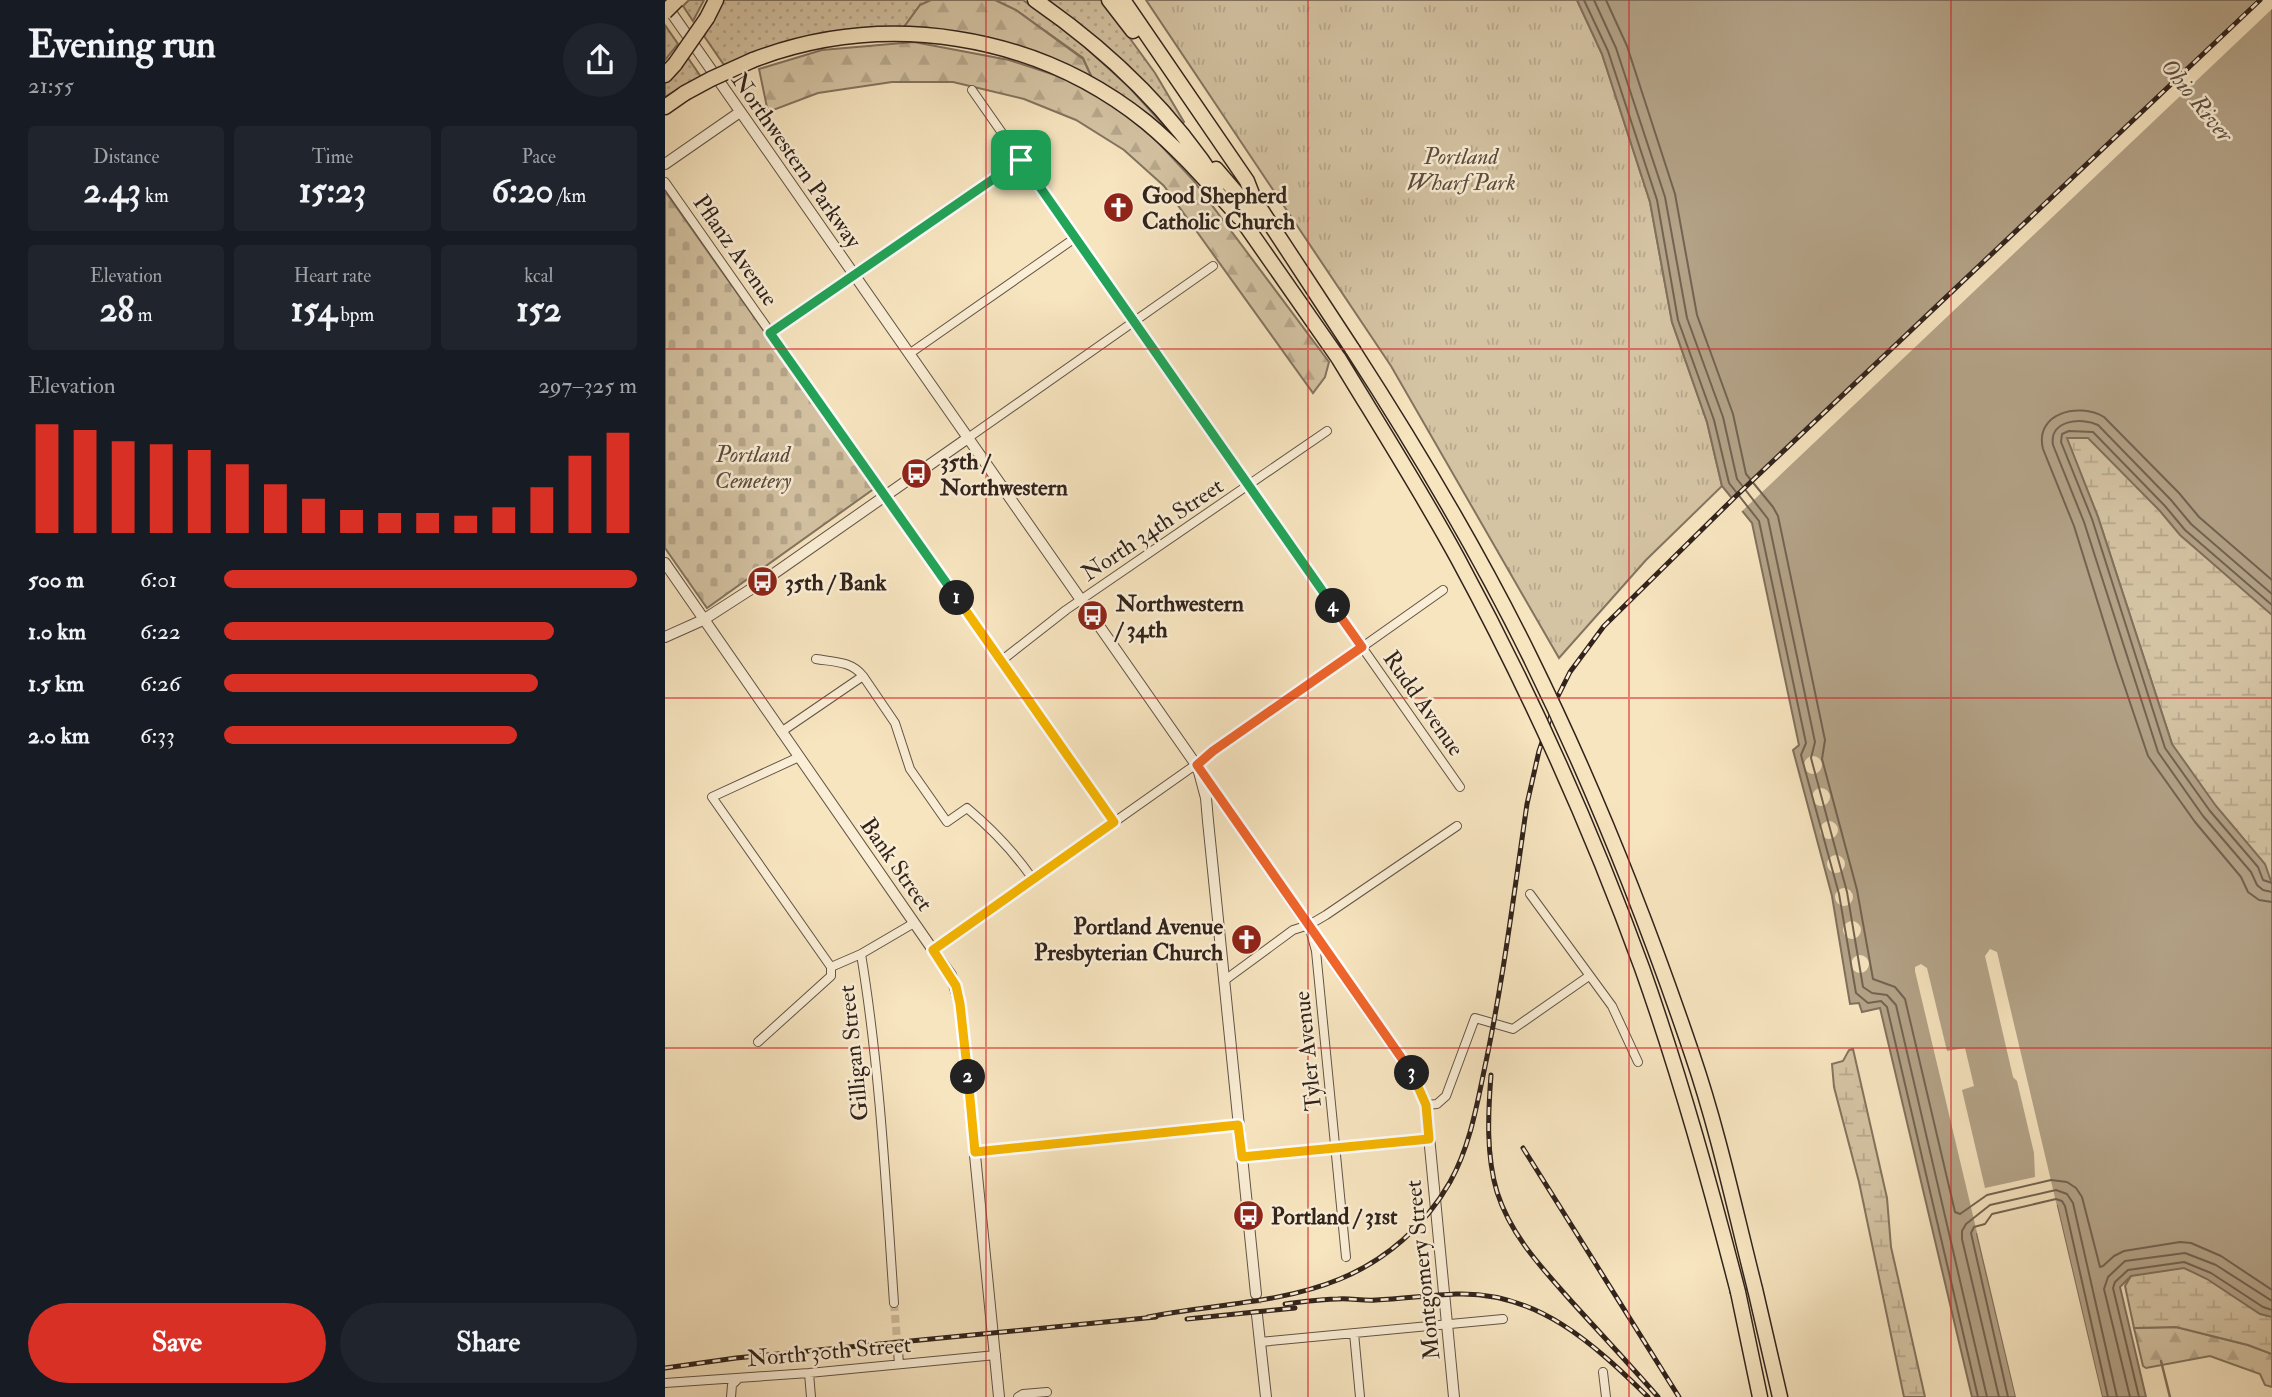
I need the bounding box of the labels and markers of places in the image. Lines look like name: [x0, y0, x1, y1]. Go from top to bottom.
pin: [991, 130, 1051, 190]
place label: Good Shepherd Catholic Church: [1142, 181, 1295, 236]
church icon: Good Shepherd Catholic Church: [1102, 191, 1136, 225]
place label: 35th / Northwestern: [939, 447, 1068, 502]
bus stop icon: 35th / Northwestern: [900, 457, 934, 491]
bus stop icon: 35th / Bank: [745, 565, 779, 599]
place label: 35th / Bank: [785, 568, 887, 597]
pin: 1: [939, 580, 975, 616]
pin: 4: [1315, 588, 1351, 624]
place label: Northwestern / 34th: [1114, 589, 1244, 644]
bus stop icon: Northwestern / 34th: [1076, 599, 1110, 633]
place label: Portland Avenue Presbyterian Church: [1034, 912, 1223, 968]
church icon: Portland Avenue Presbyterian Church: [1229, 922, 1263, 956]
pin: 3: [1395, 1056, 1429, 1090]
pin: 2: [951, 1060, 985, 1094]
bus stop icon: Portland / 31st: [1231, 1199, 1265, 1233]
place label: Portland / 31st: [1271, 1202, 1398, 1231]

